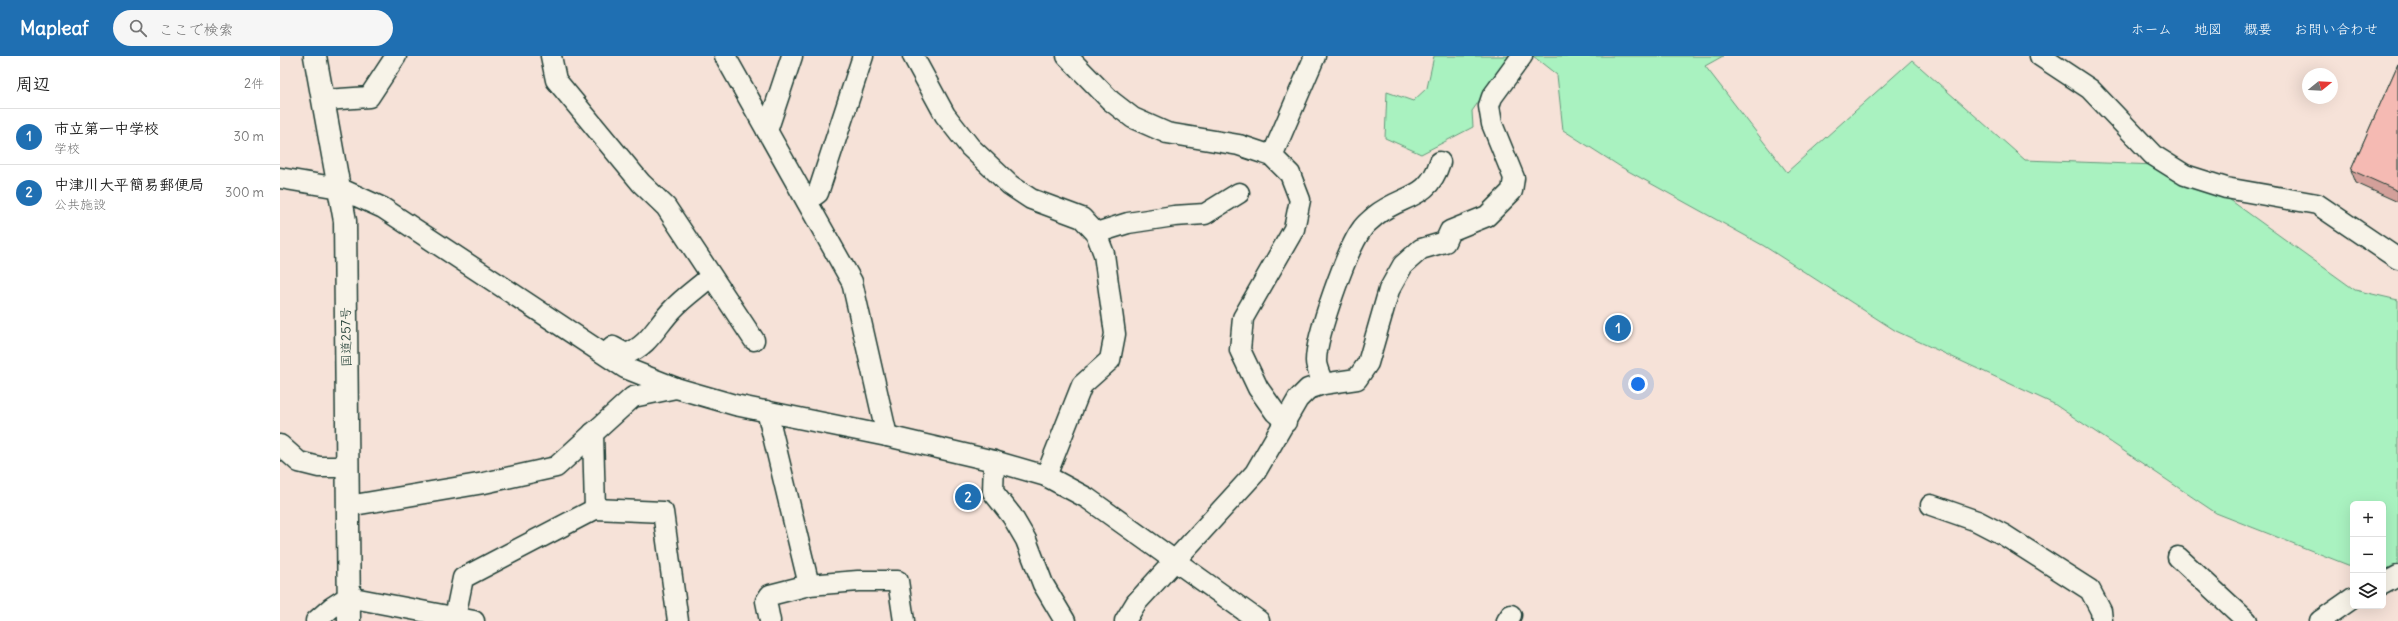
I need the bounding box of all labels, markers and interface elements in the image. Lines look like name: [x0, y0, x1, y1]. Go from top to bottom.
search box: [113, 10, 393, 46]
text: Mapleaf: [20, 16, 89, 40]
icon: search: [127, 17, 149, 39]
text: ここで検索: [159, 20, 234, 39]
text: ホーム: [2131, 20, 2172, 38]
text: 地図: [2194, 20, 2222, 38]
text: 概要: [2244, 20, 2272, 38]
text: お問い合わせ: [2294, 20, 2378, 38]
north arrow: [2302, 68, 2338, 104]
text: 周辺: [16, 73, 50, 95]
text: 2件: [244, 75, 264, 92]
text: 市立第一中学校: [54, 119, 159, 138]
text: 1: [26, 128, 32, 145]
text: 30 m: [234, 128, 264, 145]
text: 学校: [54, 140, 80, 157]
text: 中津川大平簡易郵便局: [54, 175, 204, 194]
text: 2: [25, 184, 33, 201]
text: 300 m: [225, 184, 264, 201]
text: 公共施設: [54, 196, 106, 213]
street label: 国道257号: [337, 307, 355, 367]
pin: 1: [1605, 313, 1631, 343]
your location: [1628, 374, 1648, 394]
pin: 2: [955, 482, 981, 512]
map controls: [2350, 501, 2386, 609]
button: +: [2350, 501, 2386, 537]
button: −: [2350, 537, 2386, 573]
button: layers: [2350, 573, 2386, 609]

